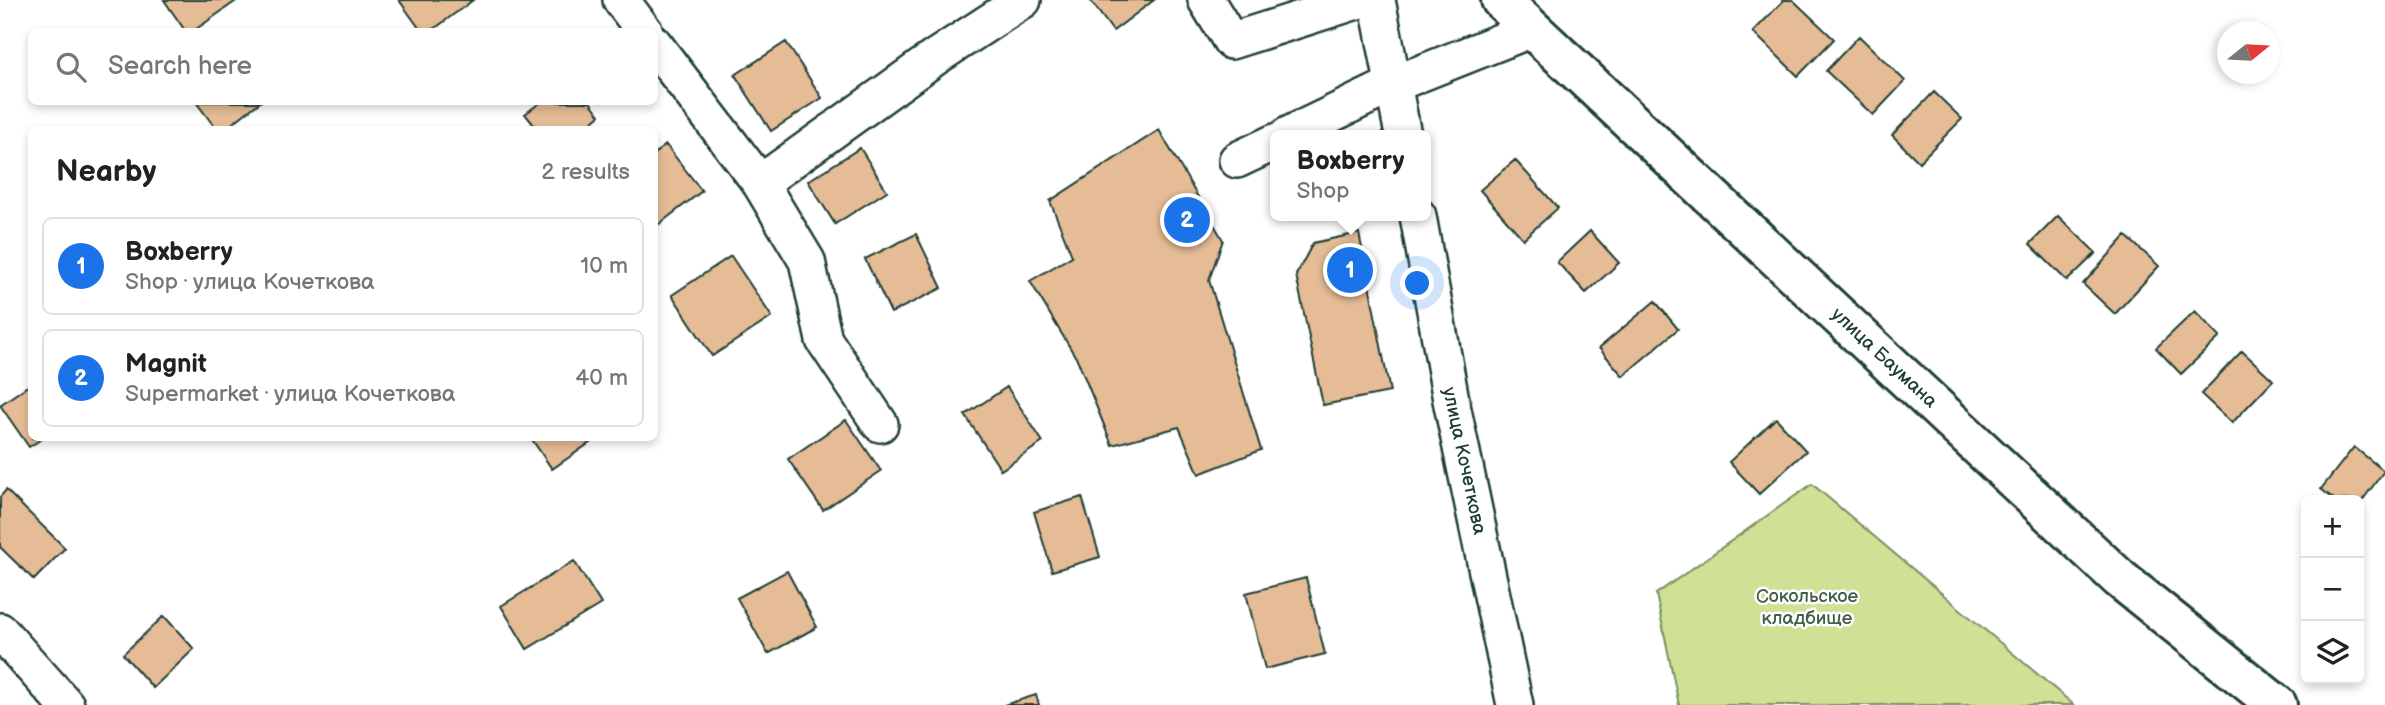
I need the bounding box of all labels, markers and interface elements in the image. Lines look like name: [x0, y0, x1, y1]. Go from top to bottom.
north arrow: [2217, 21, 2280, 84]
search box: [28, 28, 658, 105]
icon: search: [52, 48, 90, 86]
text: Search here: [108, 51, 252, 82]
popup: [1270, 130, 1431, 221]
text: Boxberry: [1297, 146, 1404, 177]
text: Nearby: [56, 154, 156, 190]
text: 2 results: [541, 158, 630, 186]
text: Shop: [1297, 177, 1350, 205]
pin: 2: [1164, 194, 1210, 246]
text: Boxberry: [125, 237, 233, 268]
pin: 1: [1327, 244, 1373, 296]
text: 1: [76, 252, 86, 280]
text: 10 m: [580, 252, 628, 280]
your location: [1400, 266, 1434, 300]
text: Shop · улица Кочеткова: [125, 268, 375, 296]
street label: улица Баумана: [1826, 303, 1942, 413]
text: Magnit: [125, 349, 207, 380]
text: 2: [74, 364, 88, 392]
text: 40 m: [575, 364, 628, 392]
text: Supermarket · улица Кочеткова: [125, 380, 456, 408]
street label: улица Кочеткова: [1437, 385, 1491, 537]
map controls: [2301, 495, 2364, 684]
button: +: [2301, 495, 2364, 558]
button: −: [2301, 558, 2364, 621]
park label: Сокольское кладбище: [1756, 585, 1858, 630]
button: layers: [2301, 621, 2364, 684]

